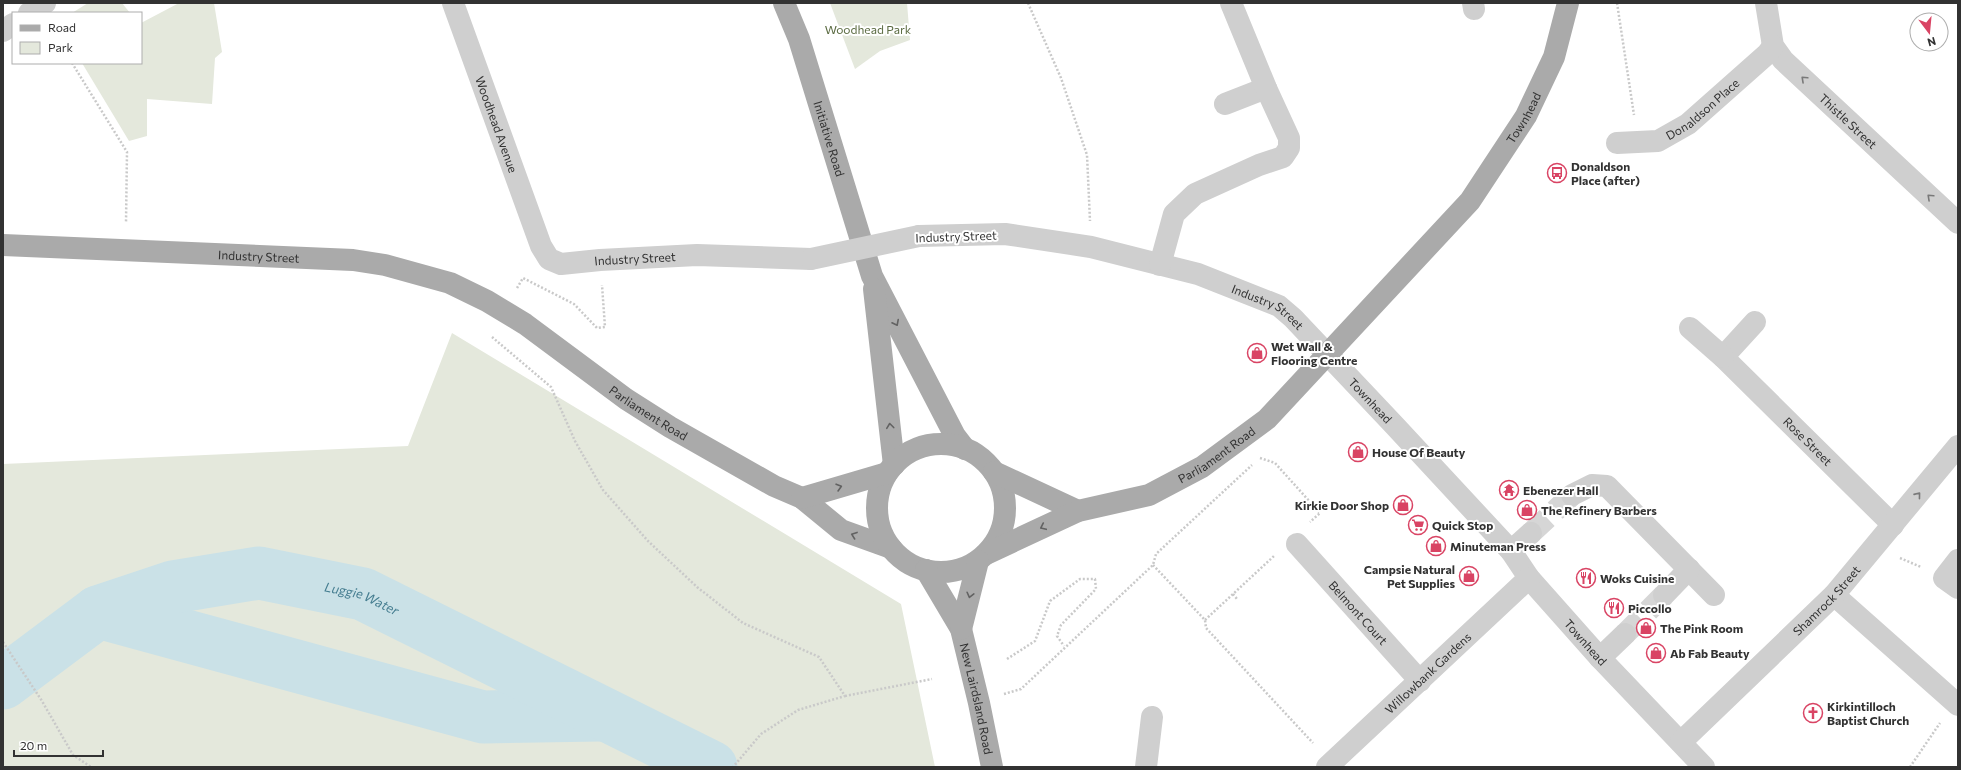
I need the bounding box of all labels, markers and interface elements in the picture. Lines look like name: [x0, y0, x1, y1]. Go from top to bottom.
legend: [12, 12, 142, 64]
north arrow: [1909, 12, 1949, 52]
text: Road: [48, 20, 76, 34]
park label: Woodhead Park: [825, 22, 912, 36]
text: N: [1926, 35, 1938, 49]
text: Park: [48, 40, 74, 54]
street label: Woodhead Avenue: [473, 74, 521, 174]
street label: Donaldson Place: [1663, 75, 1742, 142]
one-way arrow: [1801, 76, 1809, 84]
street label: Townhead: [1503, 90, 1543, 146]
street label: Thistle Street: [1817, 91, 1880, 151]
street label: Initiative Road: [811, 99, 848, 178]
place label: Donaldson Place (after): [1571, 159, 1640, 187]
bus stop icon: Donaldson Place (after): [1546, 162, 1568, 184]
one-way arrow: [1927, 194, 1934, 201]
street label: Industry Street: [915, 228, 997, 244]
street label: Industry Street: [218, 247, 300, 265]
street label: Industry Street: [594, 249, 676, 268]
street label: Industry Street: [1230, 281, 1307, 332]
one-way arrow: [891, 319, 899, 326]
place label: Wet Wall & Flooring Centre: [1271, 339, 1357, 367]
shop icon: Wet Wall & Flooring Centre: [1246, 342, 1268, 364]
street label: Townhead: [1346, 375, 1395, 426]
street label: Parliament Road: [607, 382, 690, 443]
street label: Rose Street: [1781, 414, 1835, 468]
one-way arrow: [886, 423, 895, 429]
street label: Parliament Road: [1175, 423, 1257, 485]
shop icon: House Of Beauty: [1347, 441, 1369, 463]
place label: House Of Beauty: [1372, 445, 1466, 459]
temple icon: Ebenezer Hall: [1498, 479, 1520, 501]
one-way arrow: [835, 483, 842, 492]
place label: Ebenezer Hall: [1523, 483, 1598, 497]
one-way arrow: [1913, 493, 1920, 500]
shop icon: Kirkie Door Shop: [1392, 494, 1414, 516]
place label: Kirkie Door Shop: [1295, 498, 1389, 512]
shop icon: The Refinery Barbers: [1516, 499, 1538, 521]
place label: The Refinery Barbers: [1541, 503, 1657, 517]
supermarket icon: Quick Stop: [1407, 514, 1429, 536]
place label: Quick Stop: [1432, 518, 1493, 532]
one-way arrow: [1039, 522, 1047, 530]
one-way arrow: [851, 531, 858, 539]
shop icon: Minuteman Press: [1425, 535, 1447, 557]
place label: Minuteman Press: [1450, 539, 1547, 553]
place label: Campsie Natural Pet Supplies: [1364, 562, 1455, 590]
street label: Shamrock Street: [1790, 562, 1863, 638]
shop icon: Campsie Natural Pet Supplies: [1458, 565, 1480, 587]
restaurant icon: Woks Cuisine: [1575, 567, 1597, 589]
place label: Woks Cuisine: [1600, 571, 1674, 585]
water label: Luggie Water: [323, 578, 402, 619]
street label: Belmont Court: [1326, 578, 1391, 647]
one-way arrow: [966, 592, 974, 599]
restaurant icon: Piccollo: [1603, 597, 1625, 619]
place label: Piccollo: [1628, 601, 1672, 615]
street label: Townhead: [1562, 616, 1610, 668]
shop icon: The Pink Room: [1635, 617, 1657, 639]
place label: The Pink Room: [1660, 621, 1743, 635]
street label: Willowbank Gardens: [1382, 629, 1474, 716]
street label: New Lairdsland Road: [958, 641, 996, 756]
shop icon: Ab Fab Beauty: [1645, 642, 1667, 664]
place label: Ab Fab Beauty: [1670, 646, 1750, 660]
place label: Kirkintilloch Baptist Church: [1827, 699, 1909, 727]
church icon: Kirkintilloch Baptist Church: [1802, 702, 1824, 724]
scale bar: [14, 732, 103, 758]
text: 20 m: [20, 738, 47, 752]

